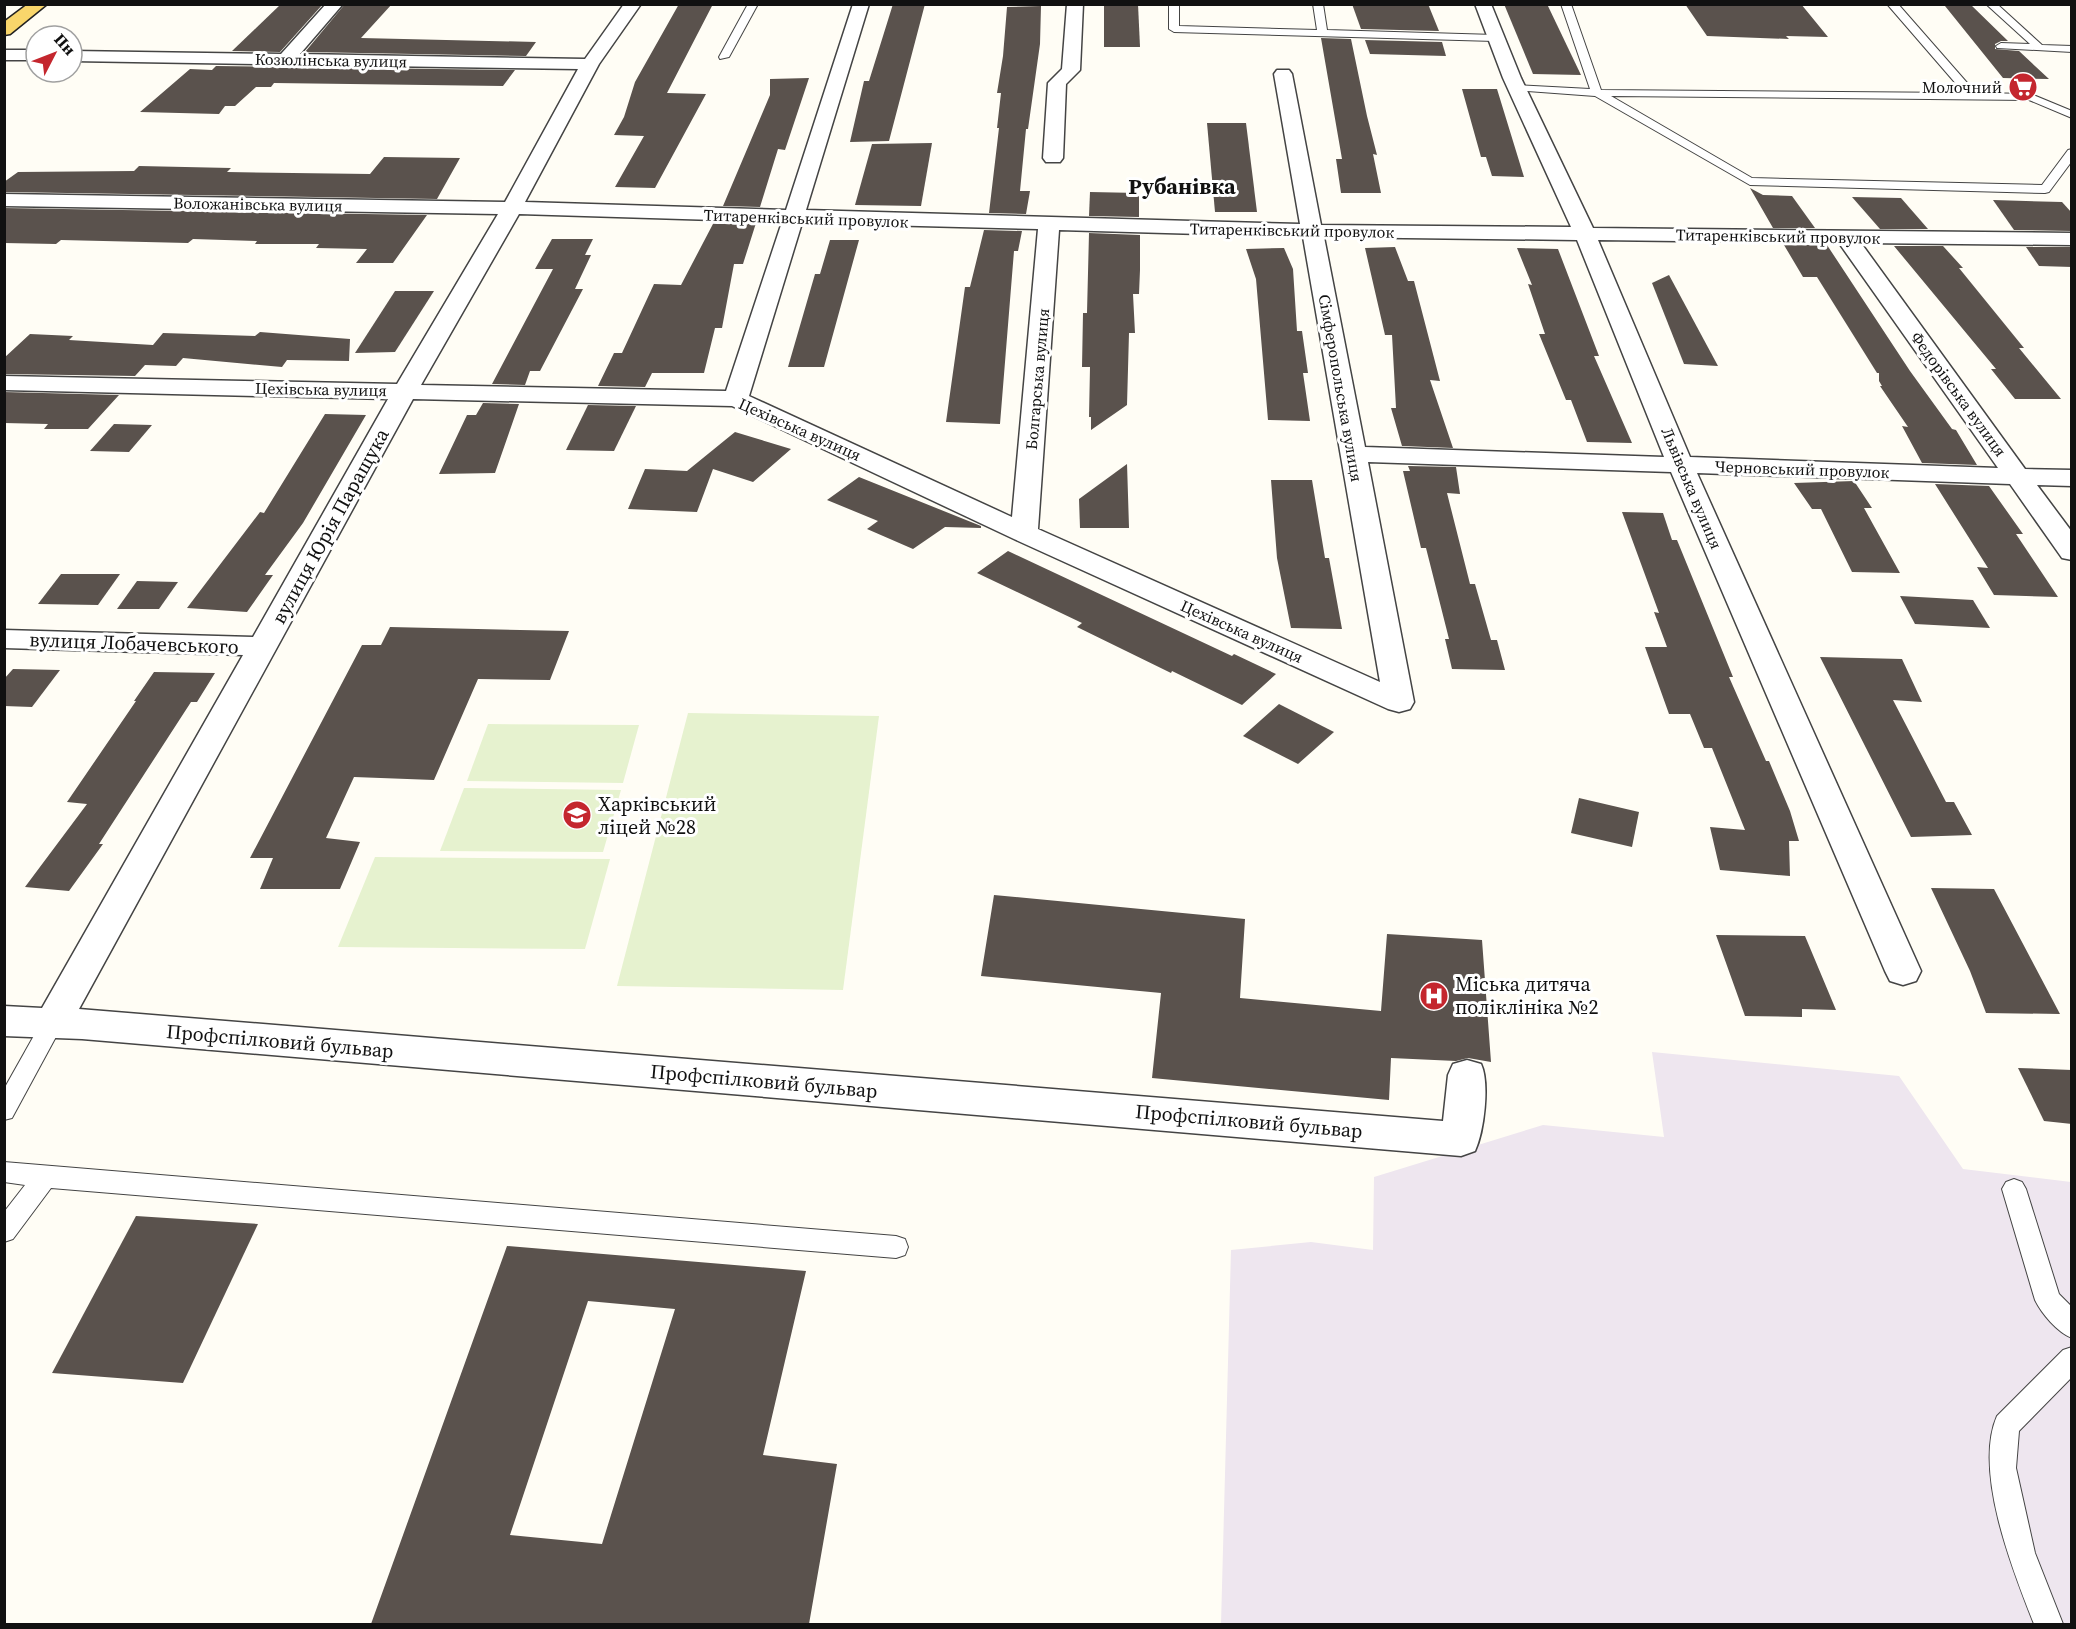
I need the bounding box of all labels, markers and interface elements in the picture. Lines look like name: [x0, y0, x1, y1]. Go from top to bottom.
north arrow: [24, 24, 84, 84]
text: Пн: [49, 28, 81, 60]
street label: Козюлінська вулиця: [255, 48, 407, 72]
supermarket icon: Молочний: [2007, 71, 2039, 103]
place label: Молочний: [1922, 76, 2002, 98]
district label: Рубанівка: [1128, 171, 1236, 201]
street label: Воложанівська вулиця: [173, 192, 343, 216]
street label: Титаренківський провулок: [703, 203, 909, 233]
street label: Титаренківський провулок: [1190, 217, 1395, 243]
street label: Титаренківський провулок: [1676, 223, 1881, 249]
street label: Сімферопольська вулиця: [1314, 292, 1368, 484]
street label: Болгарська вулиця: [1020, 307, 1054, 451]
street label: Федорівська вулиця: [1906, 327, 2012, 461]
street label: Цехівська вулиця: [255, 377, 387, 401]
street label: Цехівська вулиця: [735, 392, 865, 466]
street label: вулиця Юрія Паращука: [265, 422, 396, 629]
street label: Львівська вулиця: [1656, 424, 1728, 552]
street label: Черновський провулок: [1714, 455, 1890, 483]
street label: Цехівська вулиця: [1177, 594, 1307, 668]
street label: вулиця Лобачевського: [29, 625, 239, 661]
place label: Харківський ліцей №28: [598, 790, 717, 841]
school or university icon: Харківський ліцей №28: [561, 799, 593, 831]
place label: Міська дитяча поліклініка №2: [1455, 970, 1598, 1021]
hospital icon: Міська дитяча поліклініка №2: [1418, 980, 1450, 1012]
street label: Профспілковий бульвар: [165, 1017, 395, 1065]
street label: Профспілковий бульвар: [649, 1057, 879, 1105]
street label: Профспілковий бульвар: [1134, 1097, 1364, 1145]

